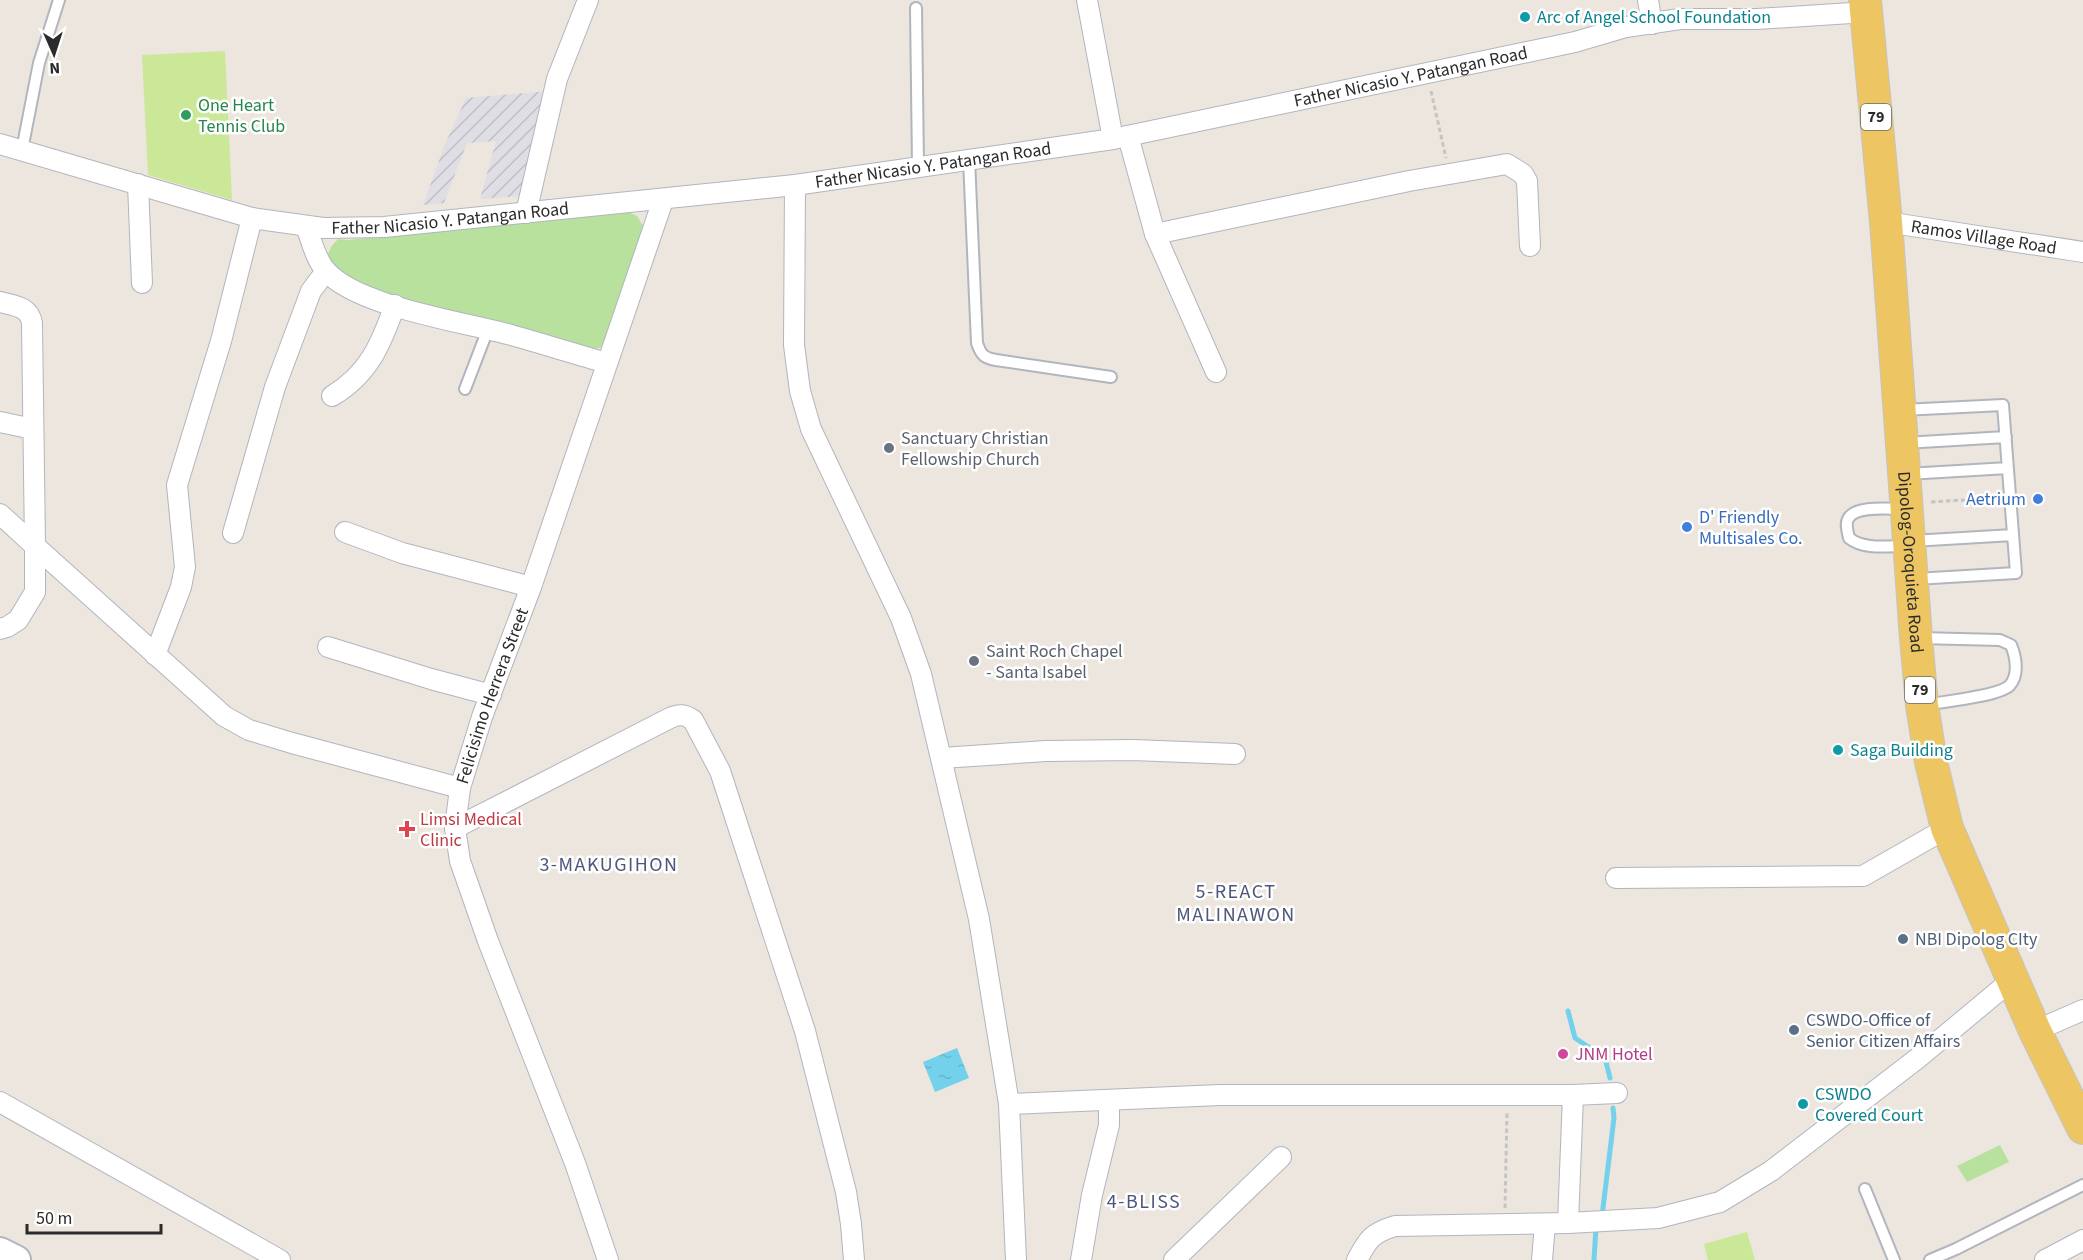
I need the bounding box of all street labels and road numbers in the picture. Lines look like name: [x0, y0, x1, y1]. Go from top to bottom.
street label: Father Nicasio Y. Patangan Road: [1292, 40, 1530, 113]
road number: 79: [1861, 104, 1891, 130]
street label: Father Nicasio Y. Patangan Road: [813, 136, 1053, 194]
street label: Father Nicasio Y. Patangan Road: [331, 196, 570, 240]
street label: Ramos Village Road: [1909, 213, 2058, 260]
street label: Dipolog-Oroquieta Road: [1892, 470, 1930, 654]
street label: Felicisimo Herrera Street: [450, 604, 535, 787]
road number: 79: [1905, 677, 1935, 703]

